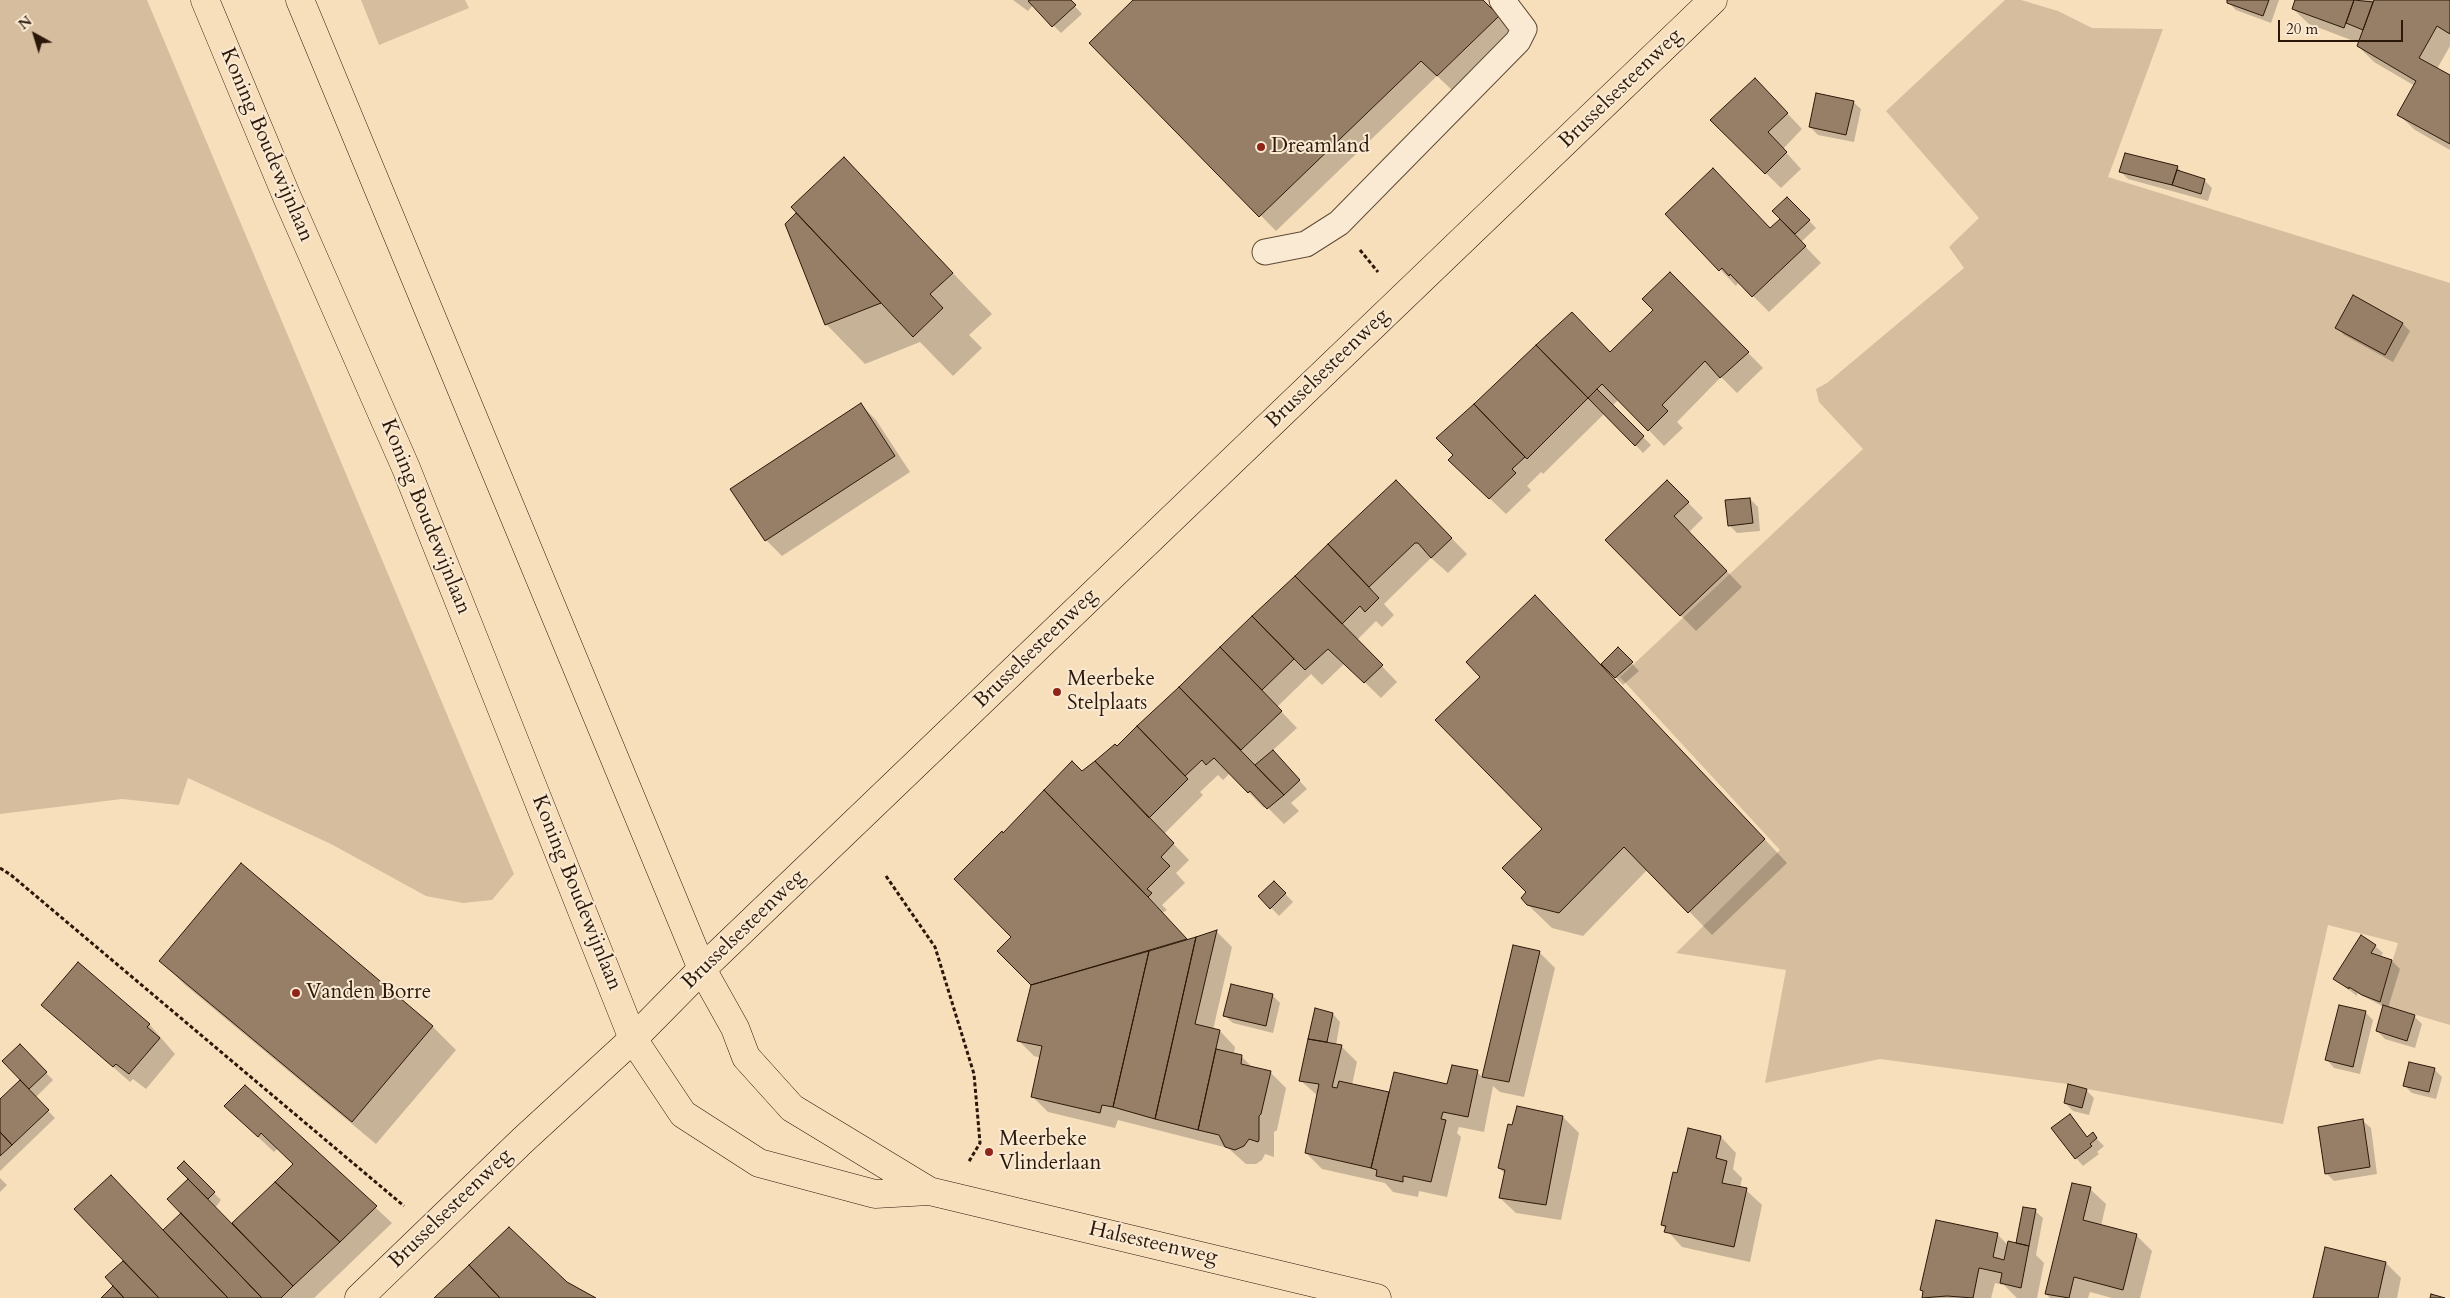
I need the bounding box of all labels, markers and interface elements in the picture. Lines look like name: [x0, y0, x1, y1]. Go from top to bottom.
north arrow: [10, 10, 60, 60]
scale bar: [2280, 10, 2405, 42]
text: N: [15, 12, 36, 34]
text: 20 m: [2286, 19, 2318, 39]
street label: Brusselsesteenweg: [1554, 24, 1688, 154]
street label: Koning Boudewijnlaan: [214, 44, 318, 246]
place label: Dreamland: [1271, 134, 1370, 160]
marker: Dreamland: [1255, 141, 1267, 153]
street label: Brusselsesteenweg: [1261, 304, 1395, 434]
street label: Koning Boudewijnlaan: [374, 416, 476, 618]
street label: Brusselsesteenweg: [969, 584, 1103, 714]
place label: Meerbeke Stelplaats: [1067, 667, 1155, 717]
marker: Meerbeke Stelplaats: [1051, 686, 1063, 698]
street label: Koning Boudewijnlaan: [525, 792, 627, 994]
street label: Brusselsesteenweg: [677, 865, 811, 995]
place label: Vanden Borre: [306, 980, 431, 1006]
marker: Vanden Borre: [290, 987, 302, 999]
place label: Meerbeke Vlinderlaan: [999, 1127, 1101, 1177]
street label: Brusselsesteenweg: [384, 1144, 518, 1274]
marker: Meerbeke Vlinderlaan: [983, 1146, 995, 1158]
street label: Halsesteenweg: [1086, 1217, 1220, 1271]

